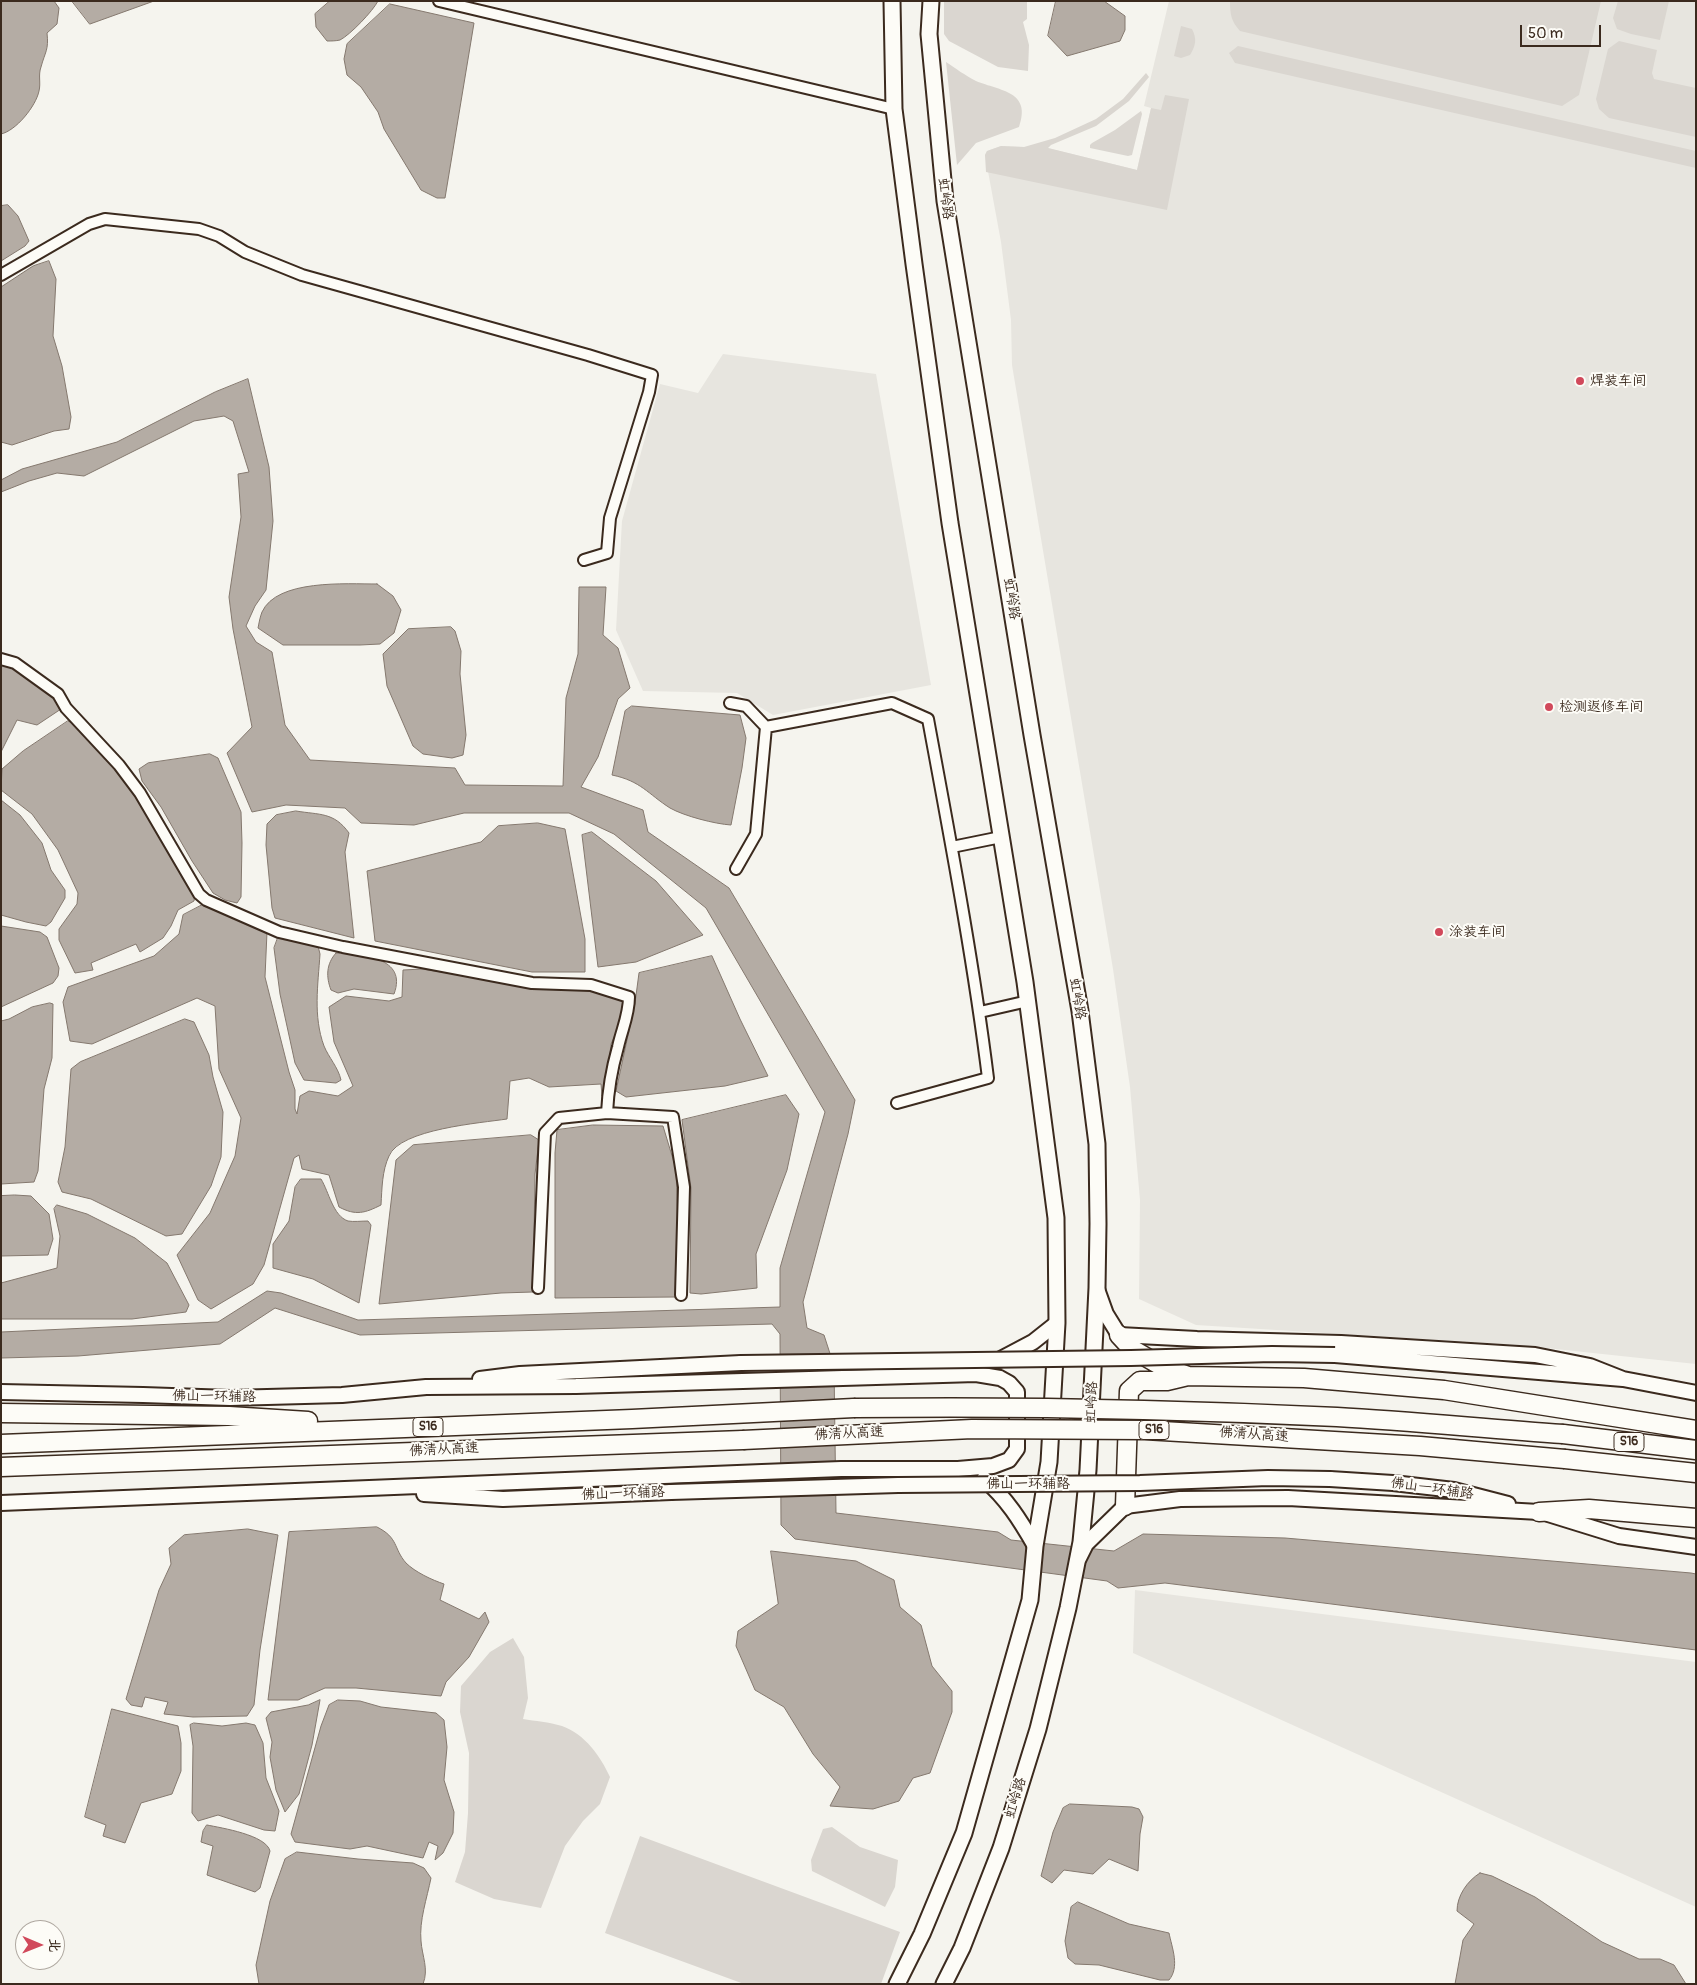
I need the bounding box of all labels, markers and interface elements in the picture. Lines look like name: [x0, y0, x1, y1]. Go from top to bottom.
scale bar: [1522, 15, 1603, 47]
text: 50 m: [1528, 24, 1563, 43]
street label: 虹岭路: [934, 177, 956, 221]
place label: 焊装车间: [1590, 373, 1646, 389]
marker: 焊装车间: [1574, 375, 1586, 387]
street label: 虹岭路: [999, 577, 1023, 621]
place label: 检测返修车间: [1559, 699, 1643, 715]
marker: 检测返修车间: [1543, 701, 1555, 713]
place label: 涂装车间: [1449, 924, 1505, 940]
marker: 涂装车间: [1433, 926, 1445, 938]
street label: 虹岭路: [1065, 977, 1089, 1021]
street label: 虹岭路: [1083, 1381, 1101, 1423]
street label: 佛山一环辅路: [172, 1388, 256, 1406]
road number: S16: [413, 1418, 443, 1436]
road number: S16: [1139, 1420, 1169, 1440]
street label: 佛清从高速: [814, 1424, 884, 1444]
street label: 佛清从高速: [1218, 1424, 1290, 1446]
road number: S16: [1614, 1432, 1644, 1451]
street label: 佛清从高速: [409, 1440, 479, 1460]
street label: 佛山一环辅路: [1389, 1475, 1475, 1503]
street label: 佛山一环辅路: [986, 1476, 1070, 1492]
street label: 佛山一环辅路: [581, 1484, 665, 1504]
street label: 虹岭路: [1002, 1775, 1030, 1821]
north arrow: [15, 1920, 65, 1970]
text: 北: [46, 1938, 63, 1952]

